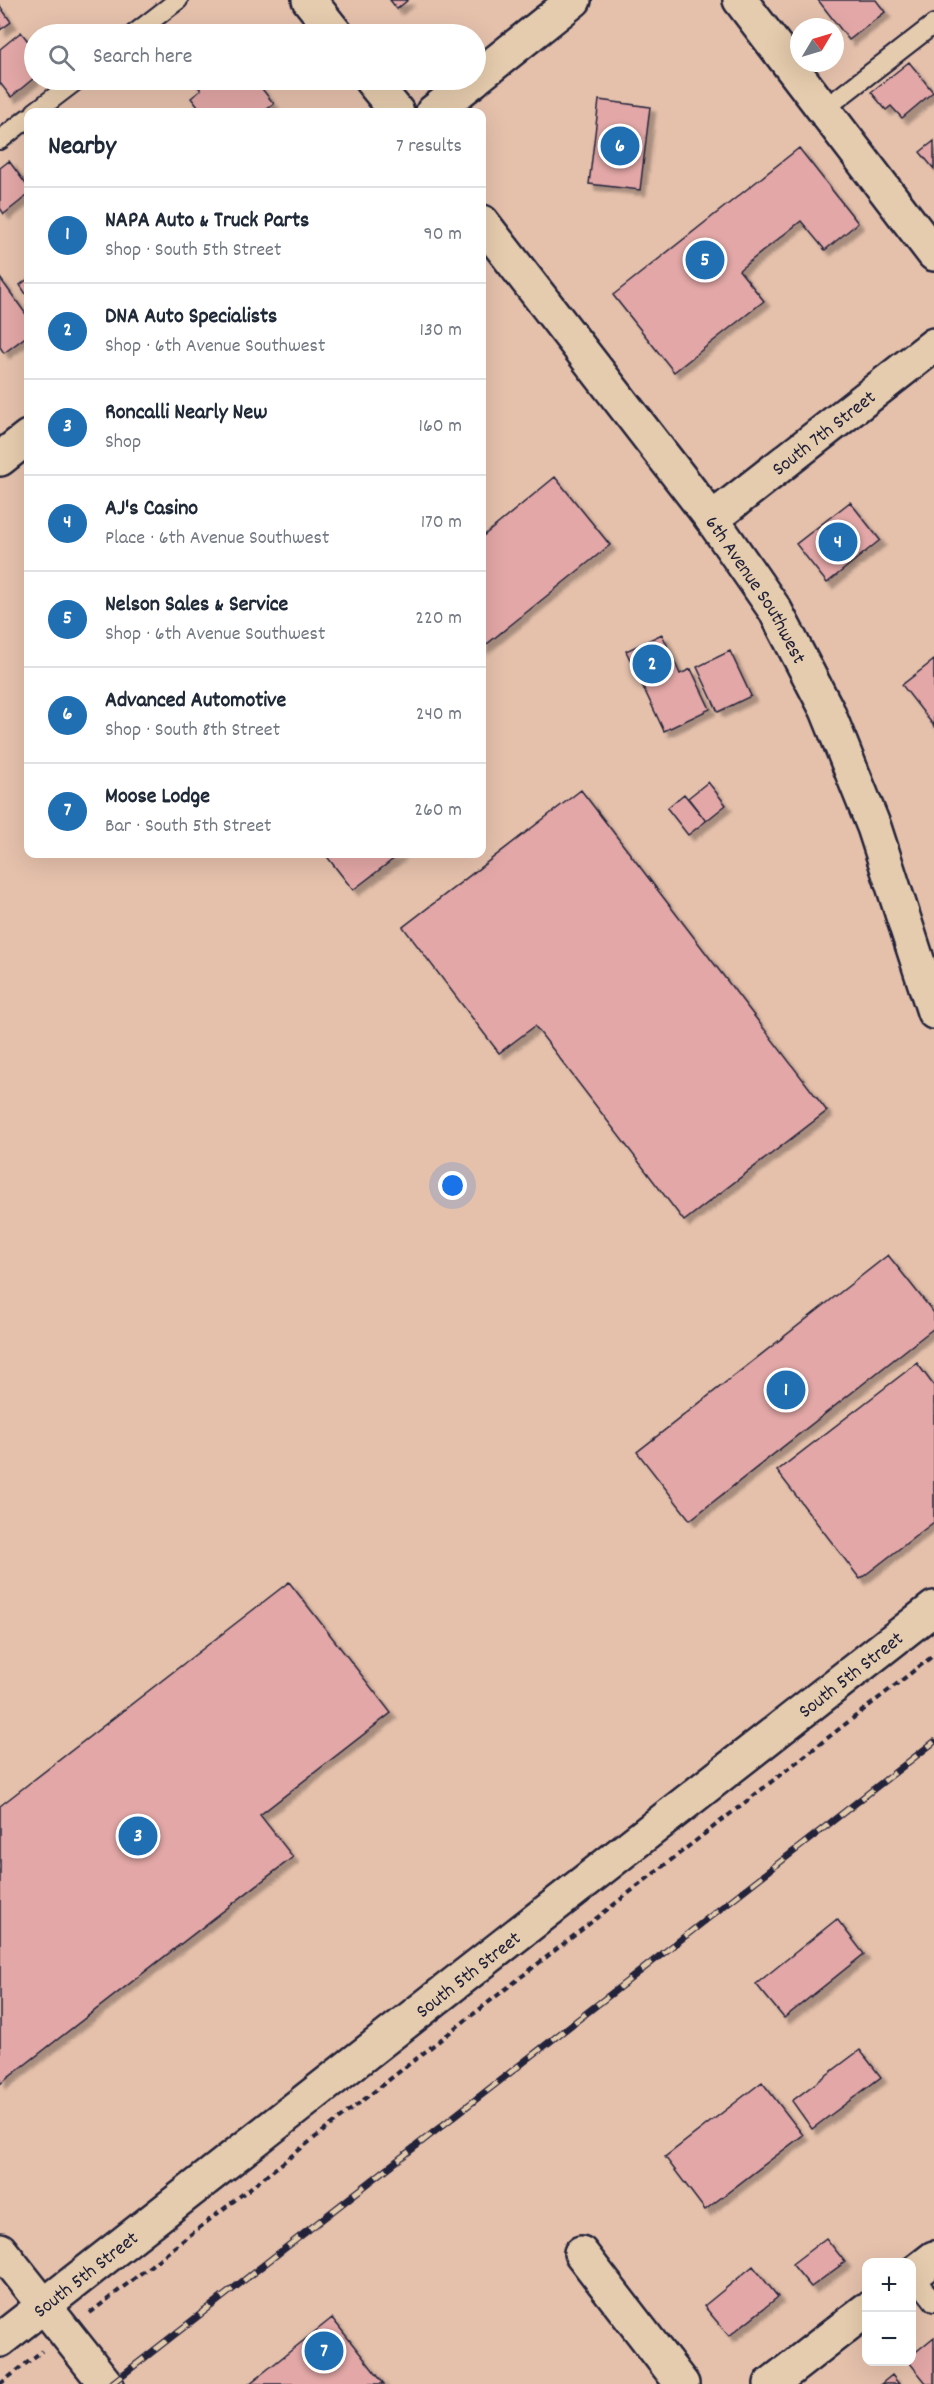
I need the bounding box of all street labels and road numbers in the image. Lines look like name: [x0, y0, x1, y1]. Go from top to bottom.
street label: South 7th Street: [767, 385, 883, 484]
street label: 6th Avenue Southwest: [697, 511, 812, 669]
street label: South 5th Street: [793, 1626, 910, 1726]
street label: South 5th Street: [411, 1926, 528, 2026]
street label: South 5th Street: [28, 2226, 145, 2326]

